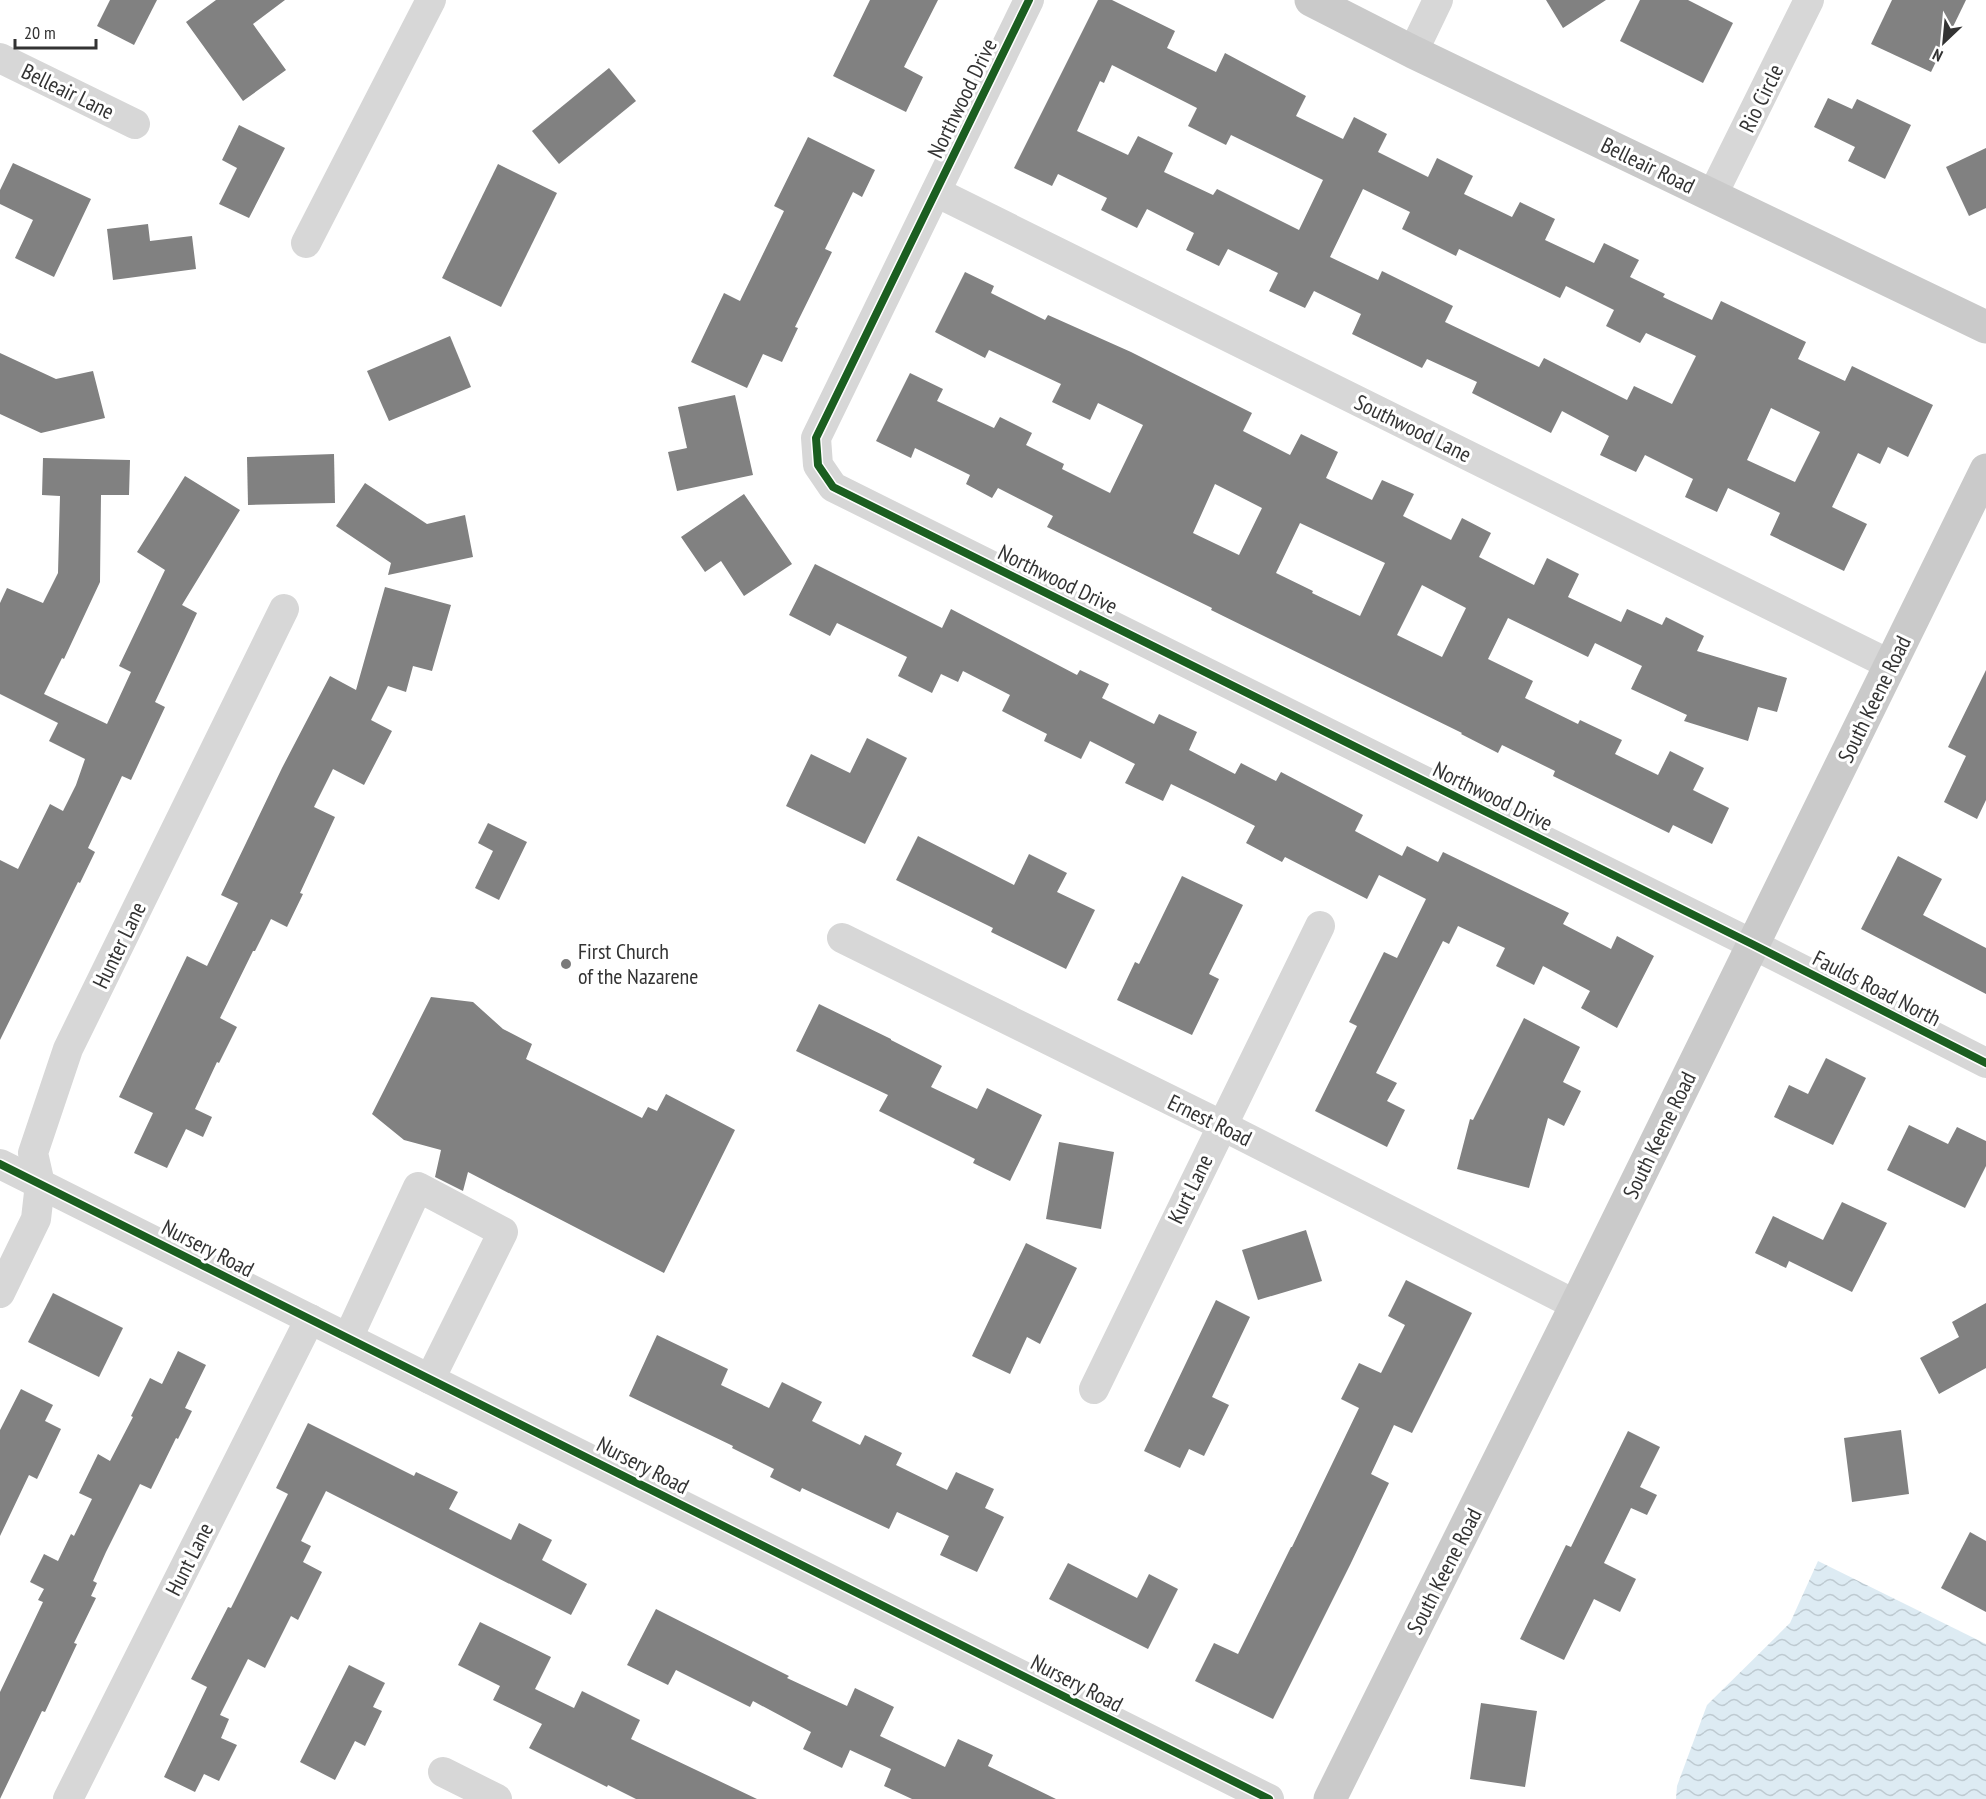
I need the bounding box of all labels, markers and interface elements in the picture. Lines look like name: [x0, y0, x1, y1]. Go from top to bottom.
scale bar: [15, 12, 96, 50]
north arrow: [1914, 12, 1974, 72]
text: 20 m: [24, 21, 56, 44]
street label: Northwood Drive: [921, 34, 1003, 162]
text: N: [1929, 45, 1946, 66]
street label: Belleair Lane: [17, 57, 119, 125]
street label: Rio Circle: [1733, 59, 1789, 137]
street label: Belleair Road: [1597, 130, 1699, 200]
street label: Southwood Lane: [1350, 388, 1476, 468]
street label: Northwood Drive: [994, 538, 1122, 620]
street label: South Keene Road: [1831, 631, 1917, 767]
street label: Northwood Drive: [1429, 755, 1557, 837]
street label: Hunter Lane: [86, 897, 152, 993]
place label: First Church of the Nazarene: [578, 937, 698, 990]
street label: Faulds Road North: [1808, 944, 1946, 1032]
marker: First Church of the Nazarene: [559, 957, 573, 971]
street label: South Keene Road: [1616, 1067, 1702, 1203]
street label: Ernest Road: [1163, 1088, 1257, 1152]
street label: Kurt Lane: [1161, 1150, 1219, 1228]
street label: Nursery Road: [157, 1213, 259, 1283]
street label: Nursery Road: [592, 1430, 694, 1500]
street label: South Keene Road: [1400, 1503, 1488, 1639]
street label: Hunt Lane: [159, 1518, 219, 1600]
street label: Nursery Road: [1026, 1648, 1128, 1718]

